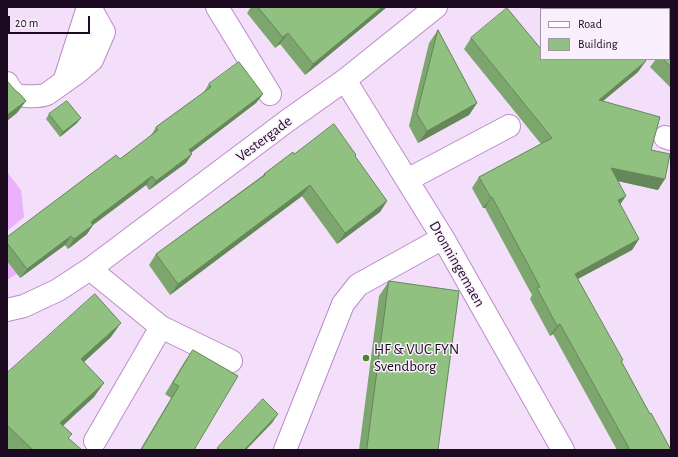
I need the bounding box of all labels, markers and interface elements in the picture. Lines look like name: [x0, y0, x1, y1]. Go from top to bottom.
scale bar: [10, 8, 92, 34]
legend: [540, 8, 670, 60]
text: 20 m: [15, 17, 38, 29]
text: Road: [578, 18, 602, 30]
text: Building: [578, 38, 618, 50]
street label: Vestergade: [233, 112, 295, 166]
street label: Dronningemaen: [425, 218, 489, 310]
place label: HF & VUC FYN Svendborg: [374, 340, 459, 375]
marker: HF & VUC FYN Svendborg: [361, 353, 371, 363]

